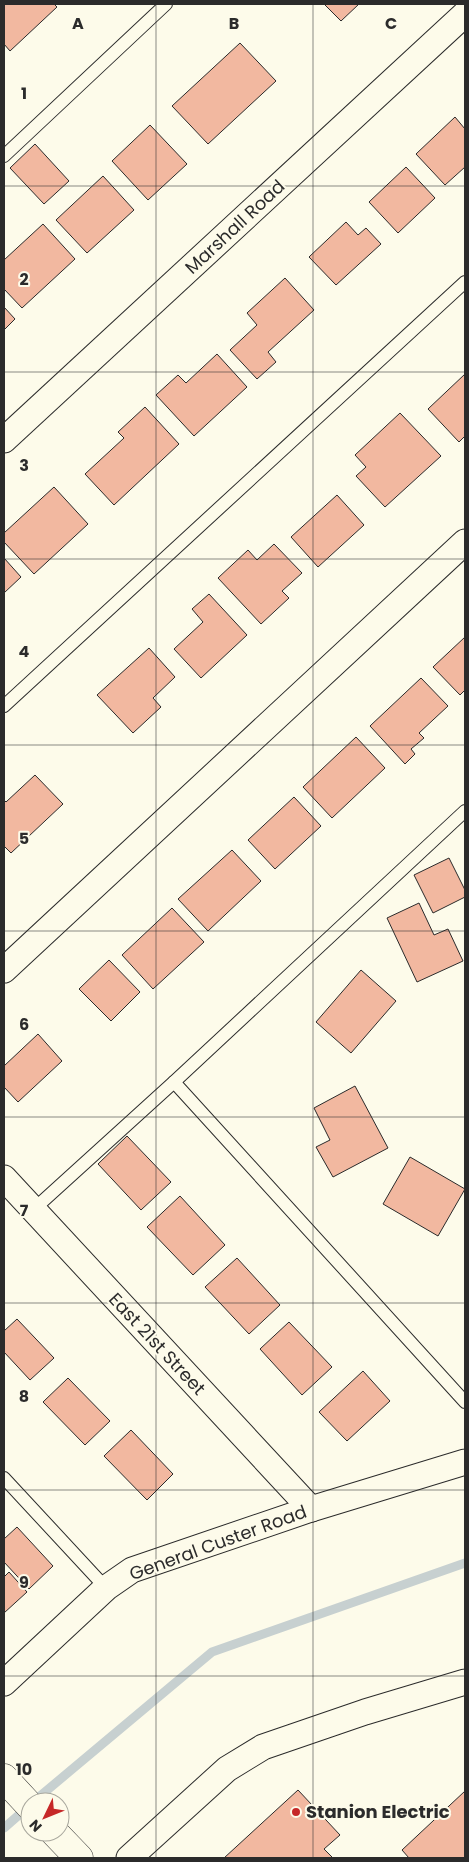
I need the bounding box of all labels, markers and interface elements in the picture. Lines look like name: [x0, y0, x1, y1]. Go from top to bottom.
text: A: [72, 12, 84, 35]
text: B: [229, 12, 239, 35]
text: C: [385, 12, 397, 35]
text: 1: [21, 82, 27, 105]
street label: Marshall Road: [179, 174, 290, 279]
text: 2: [19, 268, 29, 291]
text: 3: [19, 454, 29, 477]
text: 4: [19, 640, 30, 663]
text: 5: [19, 827, 29, 850]
text: 6: [19, 1013, 29, 1036]
text: 7: [20, 1199, 29, 1222]
street label: East 21st Street: [103, 1287, 211, 1400]
text: 8: [19, 1385, 29, 1408]
street label: General Custer Road: [126, 1499, 310, 1586]
text: 9: [19, 1571, 29, 1594]
text: 10: [16, 1758, 32, 1781]
north arrow: [20, 1792, 70, 1842]
place label: Stanion Electric: [306, 1799, 450, 1824]
marker: Stanion Electric: [290, 1806, 302, 1818]
text: N: [25, 1815, 46, 1837]

